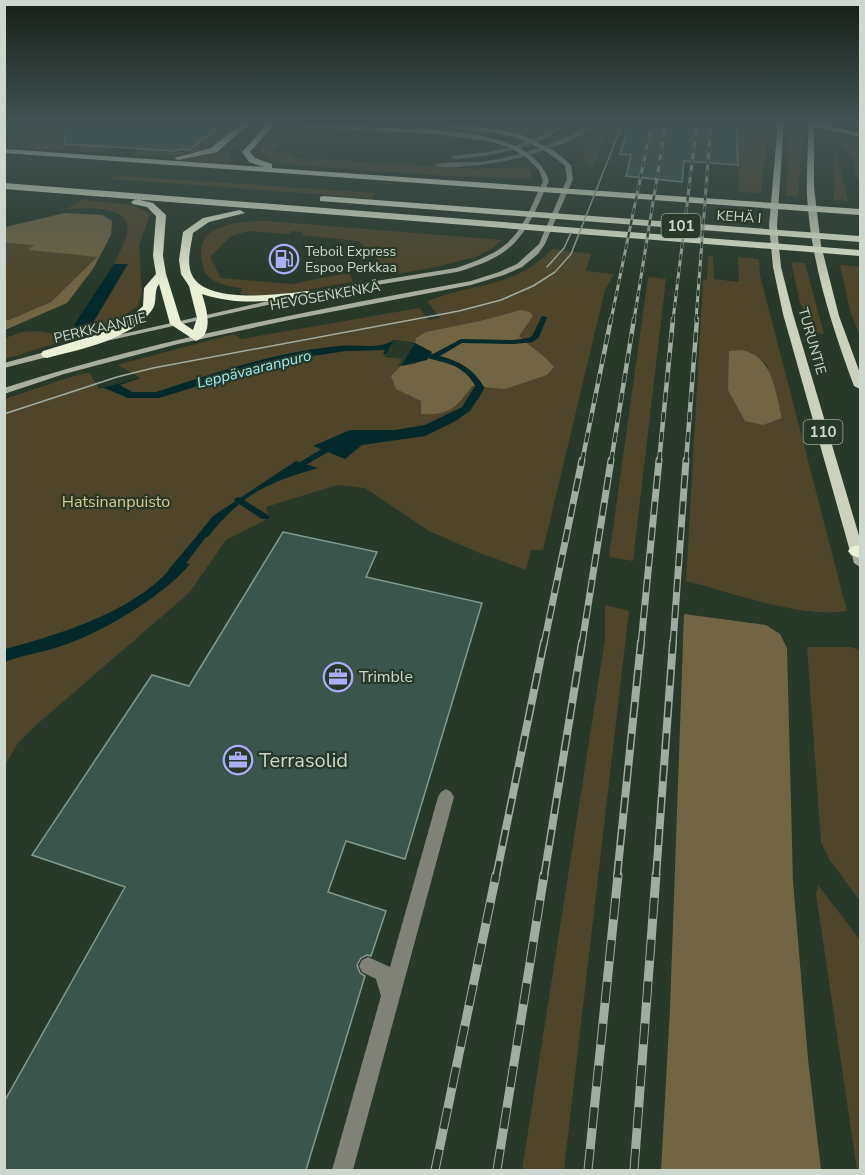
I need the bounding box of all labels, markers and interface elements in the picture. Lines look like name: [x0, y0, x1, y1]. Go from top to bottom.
street label: KEHÄ I: [716, 206, 762, 228]
road number: 101: [662, 214, 700, 238]
place label: Teboil Express Espoo Perkkaa: [305, 242, 397, 277]
fuel station icon: Teboil Express Espoo Perkkaa: [268, 243, 300, 275]
street label: HEVOSENKENKÄ: [268, 277, 382, 315]
street label: TURUNTIE: [793, 305, 831, 377]
street label: PERKKAANTIE: [52, 308, 148, 348]
water label: Leppävaaranpuro: [195, 345, 313, 393]
road number: 110: [804, 420, 842, 444]
park label: Hatsinanpuisto: [62, 491, 170, 513]
office icon: Trimble: [322, 661, 354, 693]
place label: Trimble: [359, 666, 413, 688]
office icon: Terrasolid: [222, 744, 254, 776]
place label: Terrasolid: [259, 747, 348, 774]

